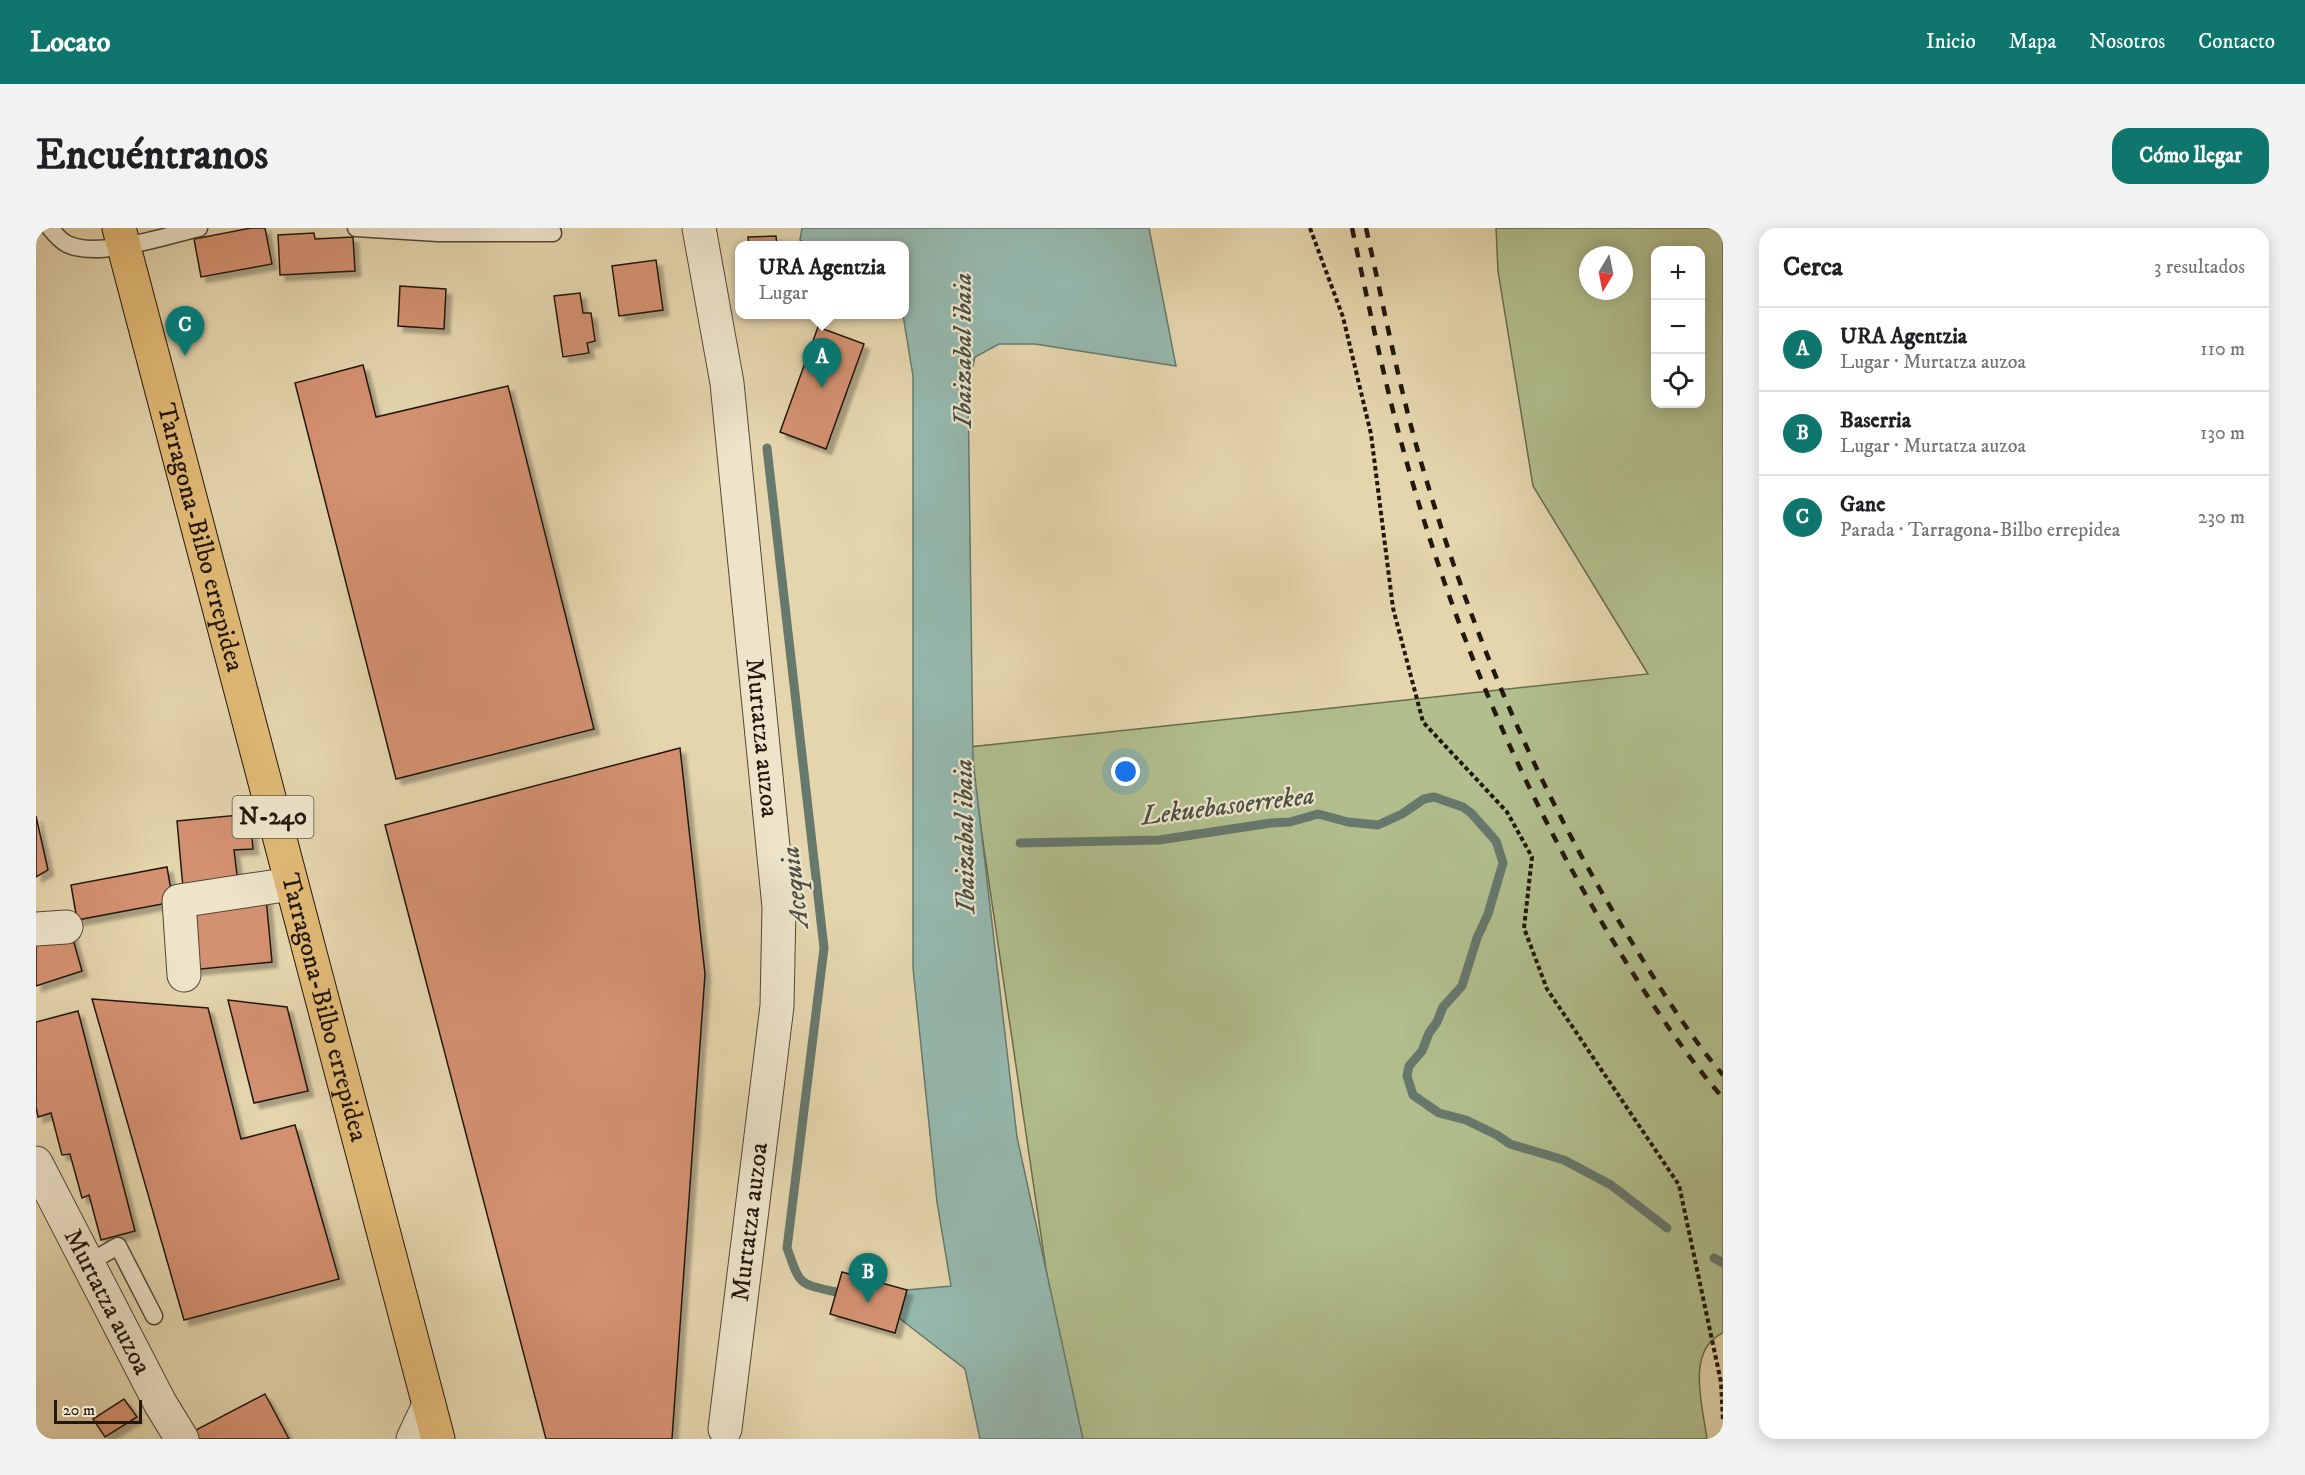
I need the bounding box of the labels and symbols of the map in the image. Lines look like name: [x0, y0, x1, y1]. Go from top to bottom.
north arrow: [1579, 246, 1633, 300]
water label: Ibaizabal ibaia: [946, 273, 980, 429]
pin: C: [166, 306, 204, 356]
pin: A: [802, 338, 842, 388]
street label: Tarragona-Bilbo errepidea: [149, 400, 252, 675]
street label: Murtatza auzoa: [738, 657, 787, 819]
your location: [1111, 757, 1140, 786]
water label: Ibaizabal ibaia: [947, 759, 983, 915]
water label: Lekuebasoerrekea: [1137, 779, 1317, 834]
road number: N-240: [232, 796, 314, 838]
water label: Acequia: [773, 844, 817, 933]
street label: Tarragona-Bilbo errepidea: [273, 870, 375, 1145]
street label: Murtatza auzoa: [724, 1141, 776, 1303]
street label: Murtatza auzoa: [56, 1223, 159, 1380]
pin: B: [848, 1254, 888, 1303]
scale bar: [54, 1397, 142, 1424]

